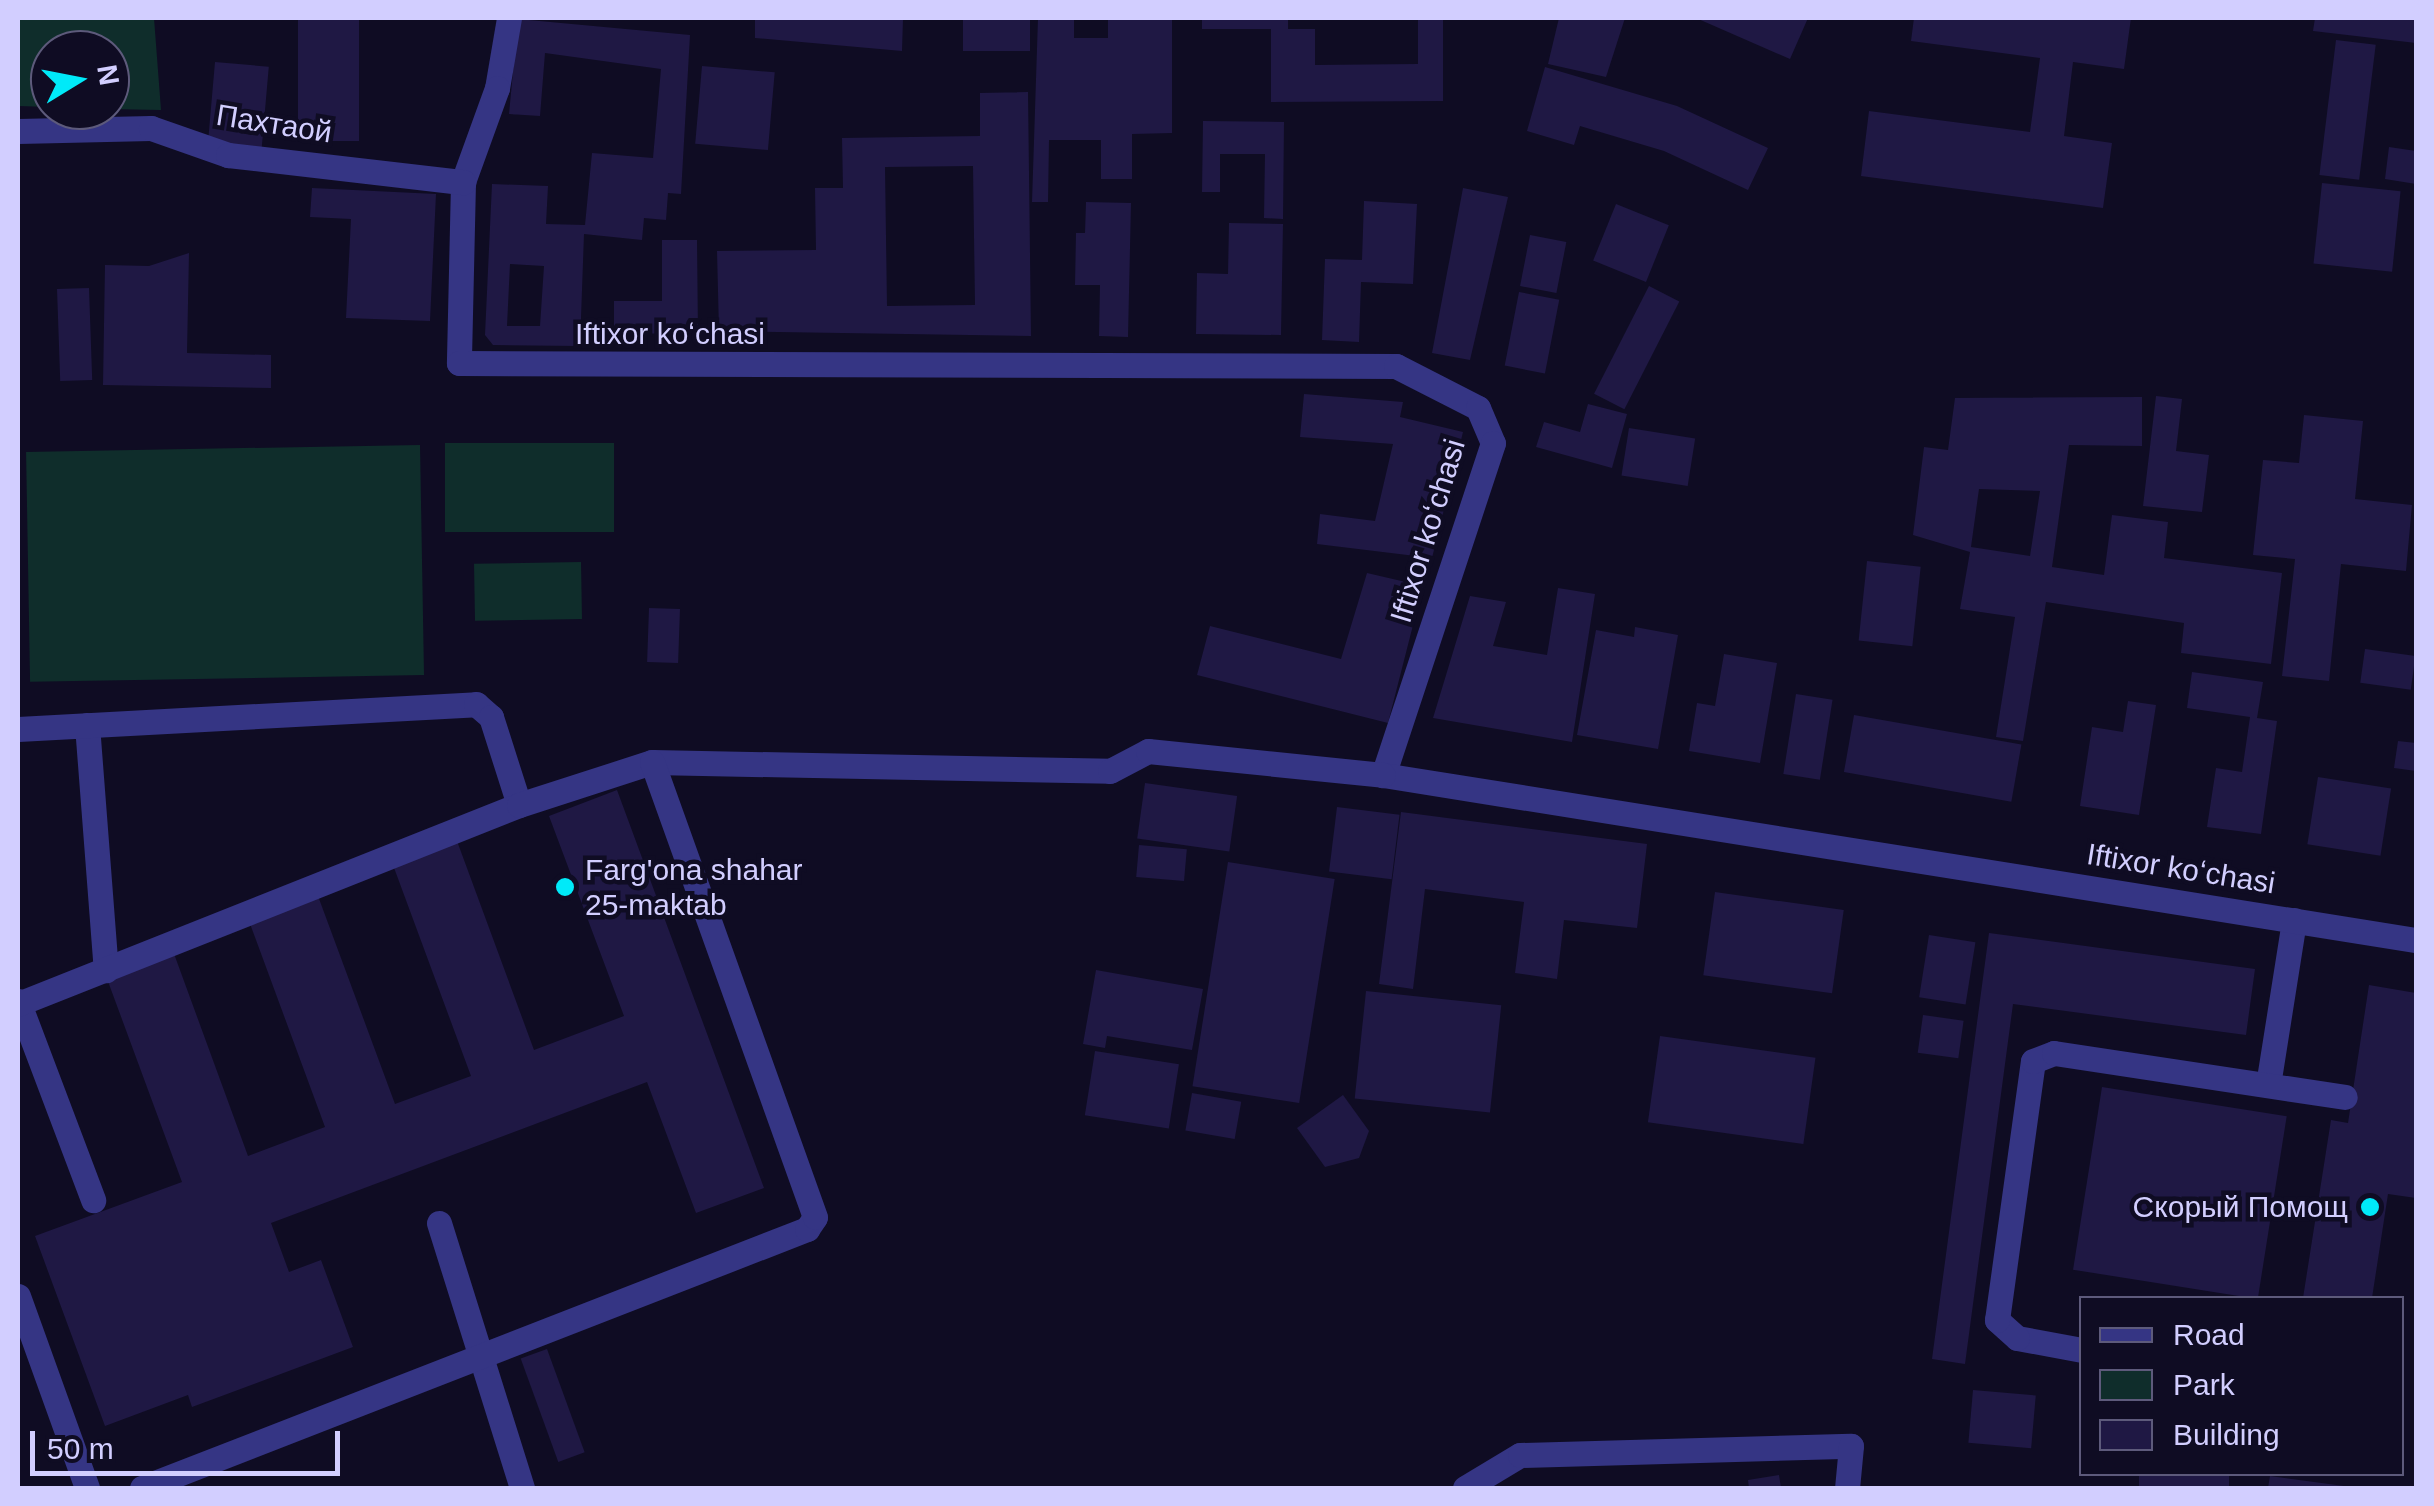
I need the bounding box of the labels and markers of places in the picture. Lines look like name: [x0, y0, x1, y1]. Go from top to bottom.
place label: Farg'ona shahar 25-maktab: [585, 852, 803, 922]
marker: Farg'ona shahar 25-maktab: [554, 876, 576, 898]
place label: Скорый Помощ: [2133, 1189, 2348, 1225]
marker: Скорый Помощ: [2357, 1194, 2383, 1220]

